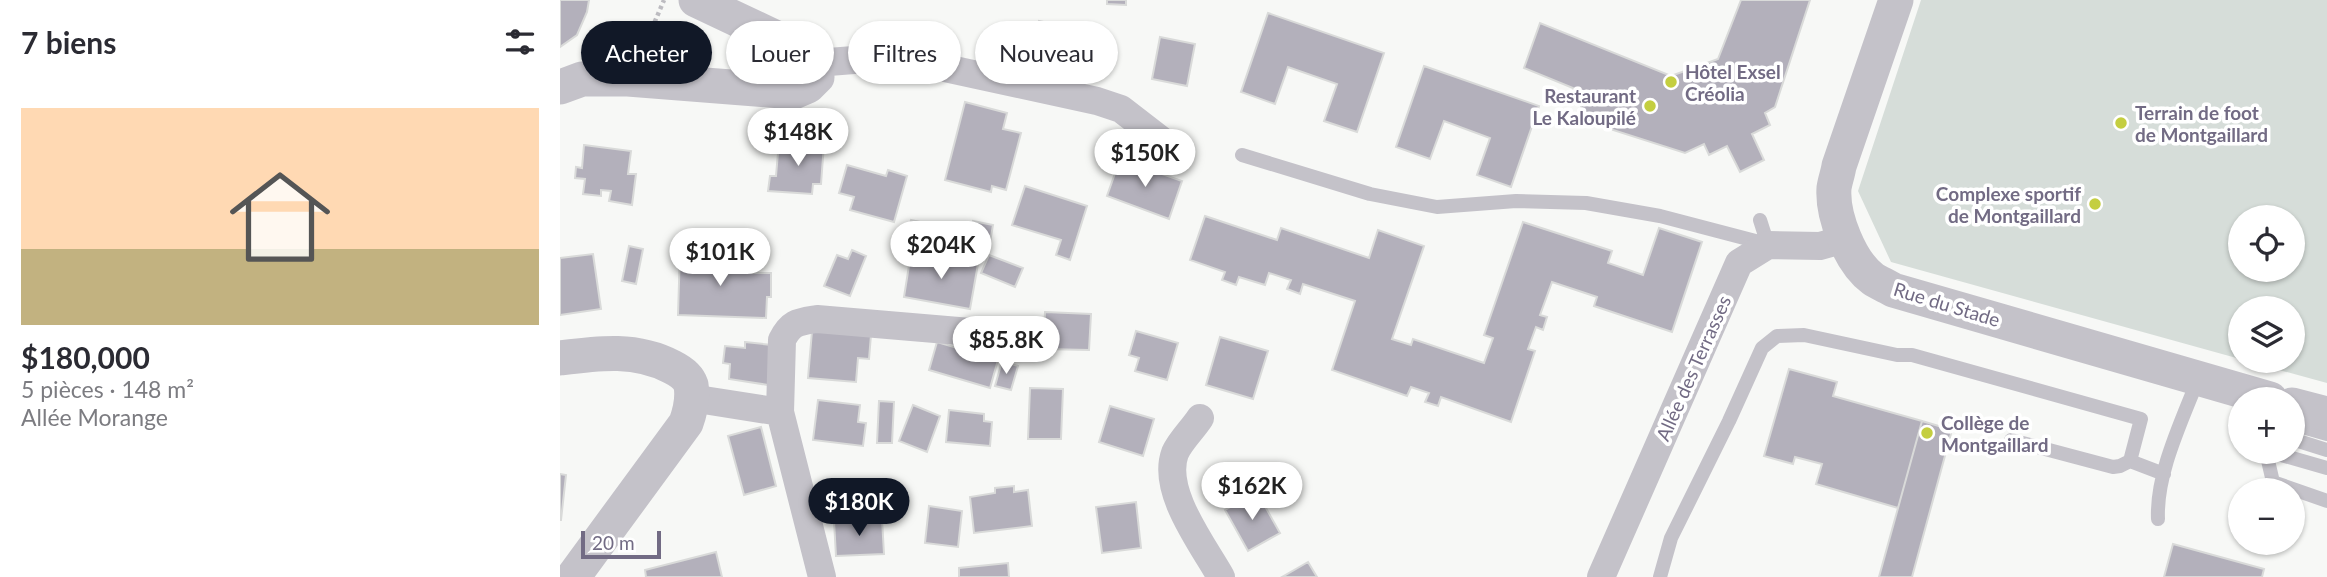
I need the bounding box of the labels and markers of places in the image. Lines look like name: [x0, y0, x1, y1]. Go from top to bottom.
place label: Hôtel Exsel Créolia: [1685, 60, 1781, 105]
marker: Hôtel Exsel Créolia: [1663, 74, 1679, 90]
place label: Restaurant Le Kaloupilé: [1532, 84, 1636, 129]
marker: Restaurant Le Kaloupilé: [1642, 98, 1658, 114]
place label: Terrain de foot de Montgaillard: [2135, 101, 2268, 146]
pin: $148K: [749, 108, 847, 168]
marker: Terrain de foot de Montgaillard: [2113, 115, 2129, 131]
pin: $150K: [1096, 130, 1194, 189]
place label: Complexe sportif de Montgaillard: [1936, 182, 2081, 227]
marker: Complexe sportif de Montgaillard: [2087, 196, 2103, 212]
pin: $204K: [892, 222, 990, 281]
pin: $101K: [671, 229, 769, 288]
pin: $85.8K: [949, 316, 1063, 376]
place label: Collège de Montgaillard: [1941, 411, 2048, 456]
marker: Collège de Montgaillard: [1919, 425, 1935, 441]
pin: $162K: [1203, 462, 1301, 522]
pin: $180K: [810, 478, 908, 538]

